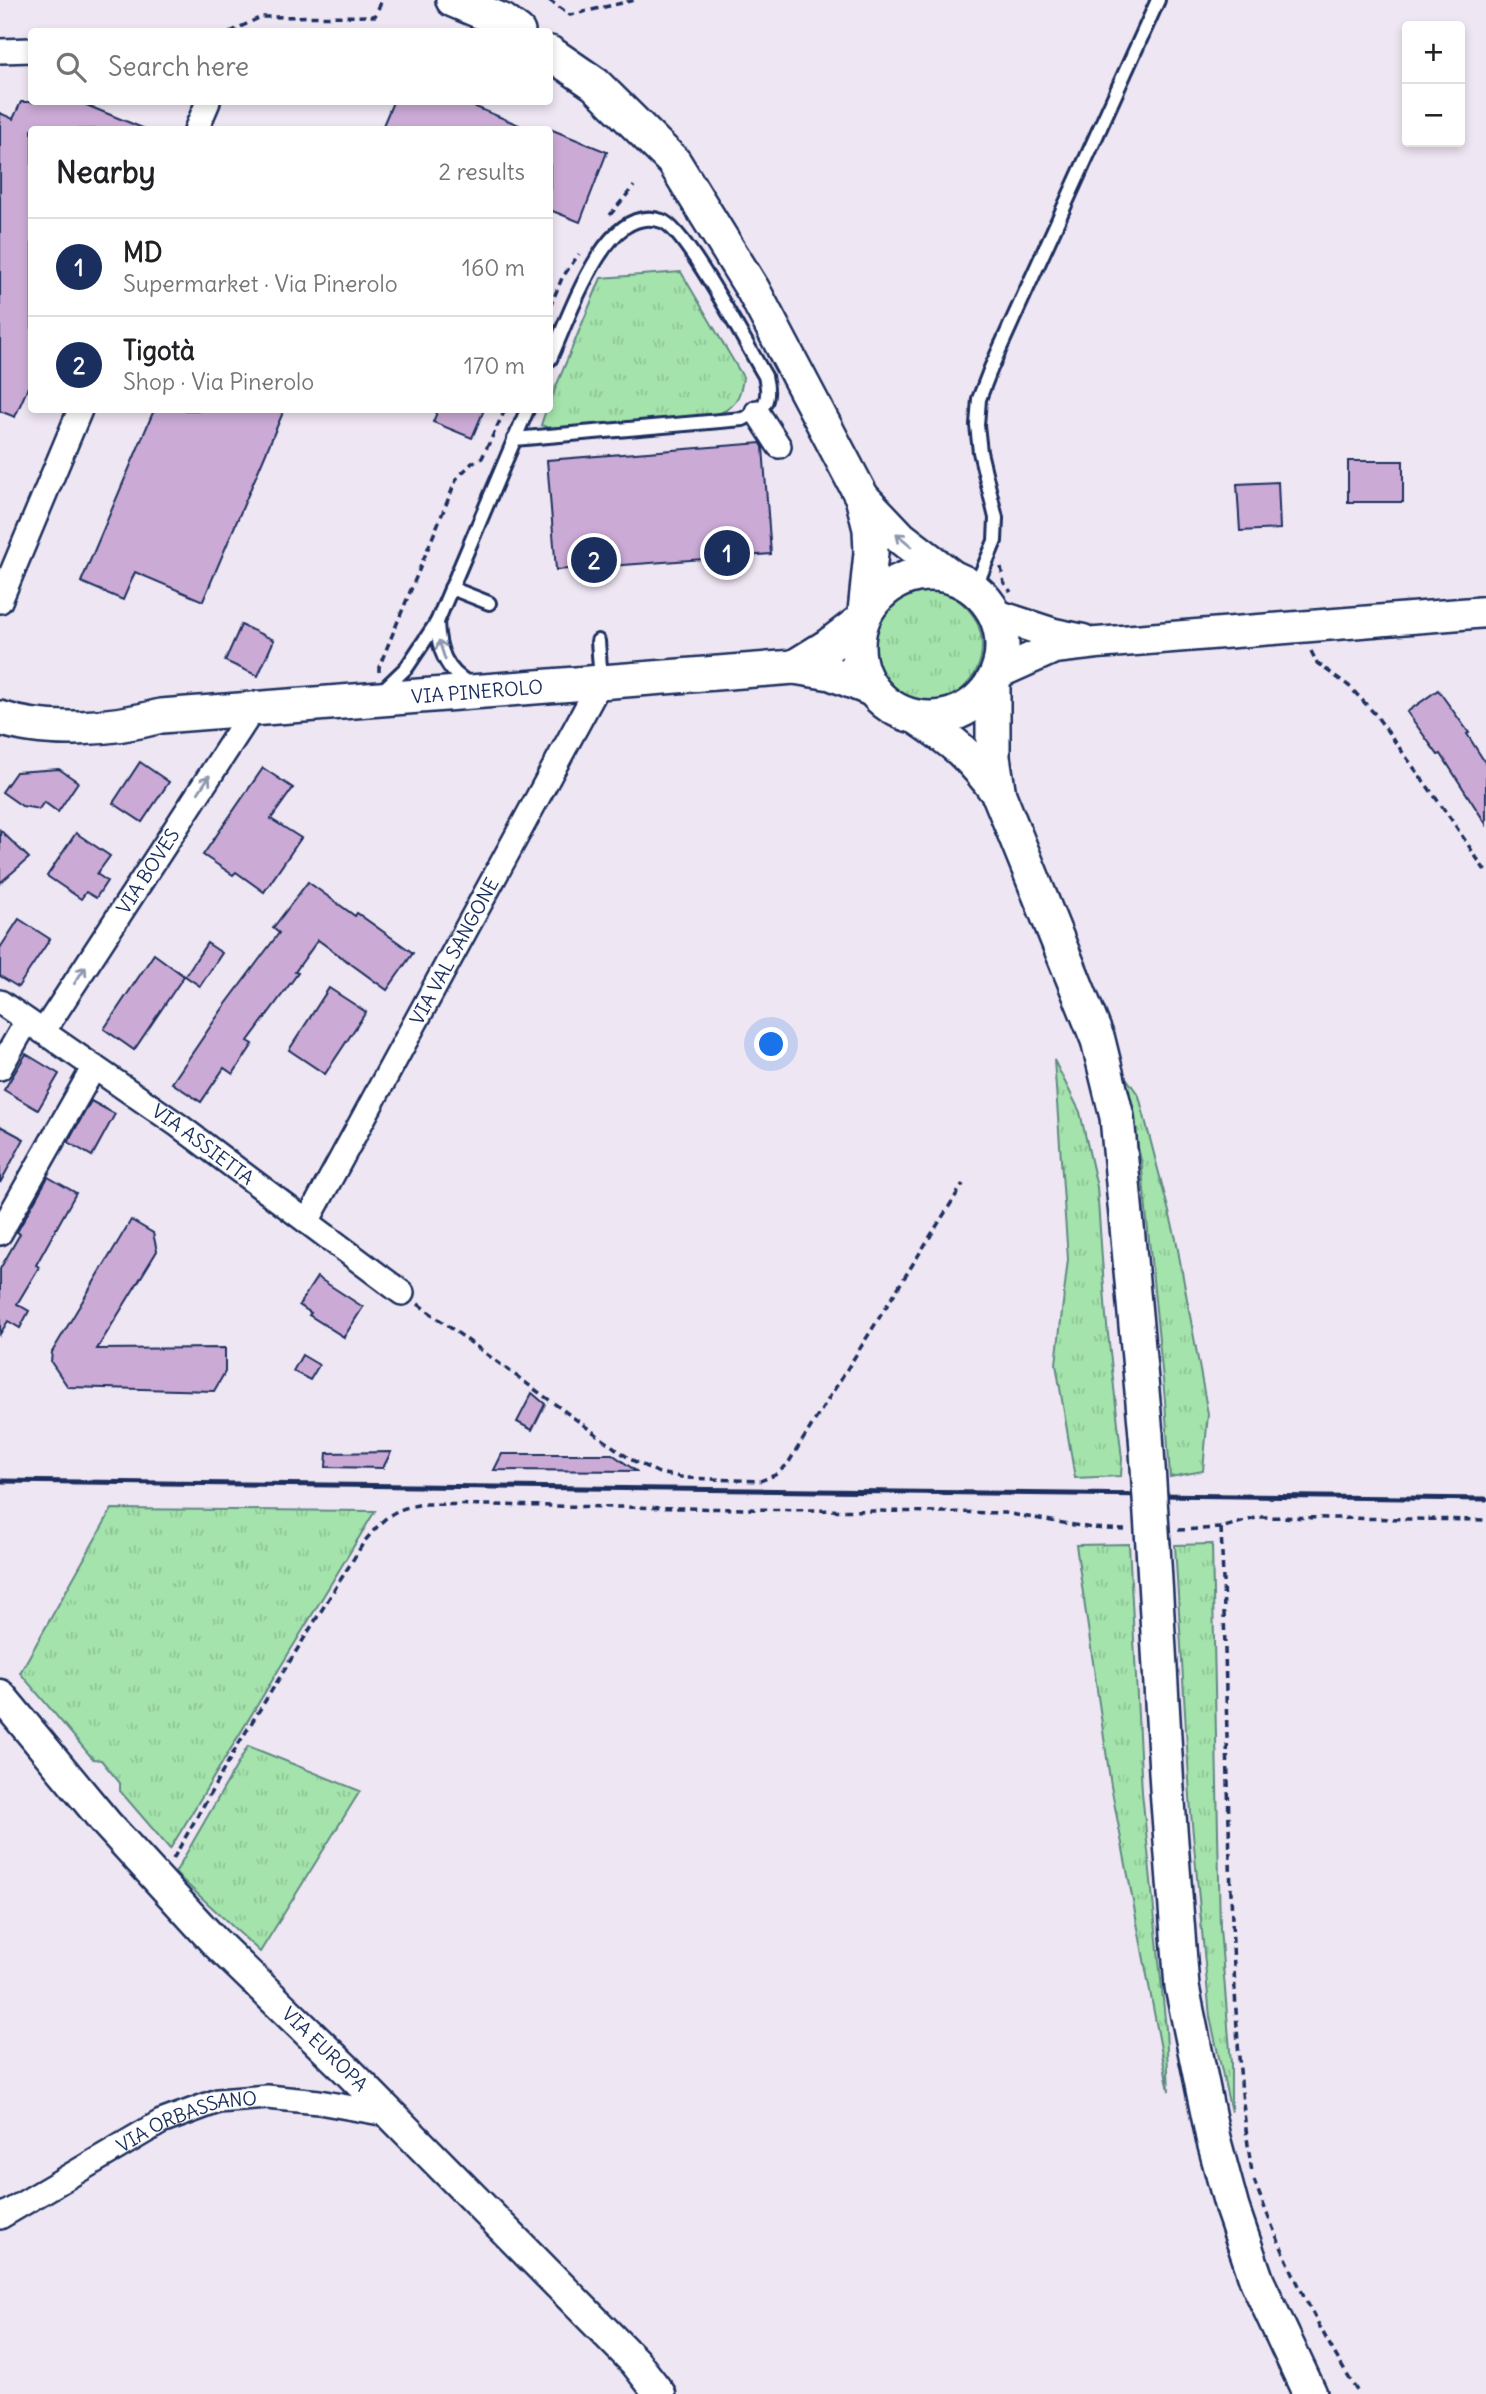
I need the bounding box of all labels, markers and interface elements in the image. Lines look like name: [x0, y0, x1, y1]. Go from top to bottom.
map controls: [1402, 21, 1465, 147]
button: +: [1402, 21, 1465, 84]
search box: [28, 28, 553, 105]
icon: search: [52, 48, 90, 86]
text: Search here: [108, 50, 249, 83]
button: −: [1402, 84, 1465, 147]
text: Nearby: [56, 153, 156, 191]
text: 2 results: [439, 157, 525, 186]
text: MD: [123, 236, 163, 269]
text: 1: [74, 253, 84, 282]
text: 160 m: [462, 253, 525, 282]
text: Supermarket · Via Pinerolo: [123, 269, 398, 298]
text: Tigotà: [123, 334, 195, 367]
text: 2: [73, 351, 85, 380]
text: 170 m: [464, 351, 525, 380]
text: Shop · Via Pinerolo: [123, 367, 314, 396]
pin: 1: [704, 527, 750, 579]
one-way arrow: [896, 532, 914, 548]
pin: 2: [571, 534, 617, 586]
one-way arrow: [435, 639, 447, 661]
street label: VIA PINEROLO: [410, 674, 544, 709]
one-way arrow: [198, 775, 212, 795]
street label: VIA BOVES: [111, 824, 184, 918]
street label: VIA VAL SANGONE: [404, 873, 504, 1029]
one-way arrow: [73, 966, 88, 985]
your location: [754, 1027, 788, 1061]
street label: VIA ASSIETTA: [147, 1099, 259, 1190]
street label: VIA EUROPA: [277, 2002, 373, 2096]
street label: VIA ORBASSANO: [112, 2086, 258, 2158]

